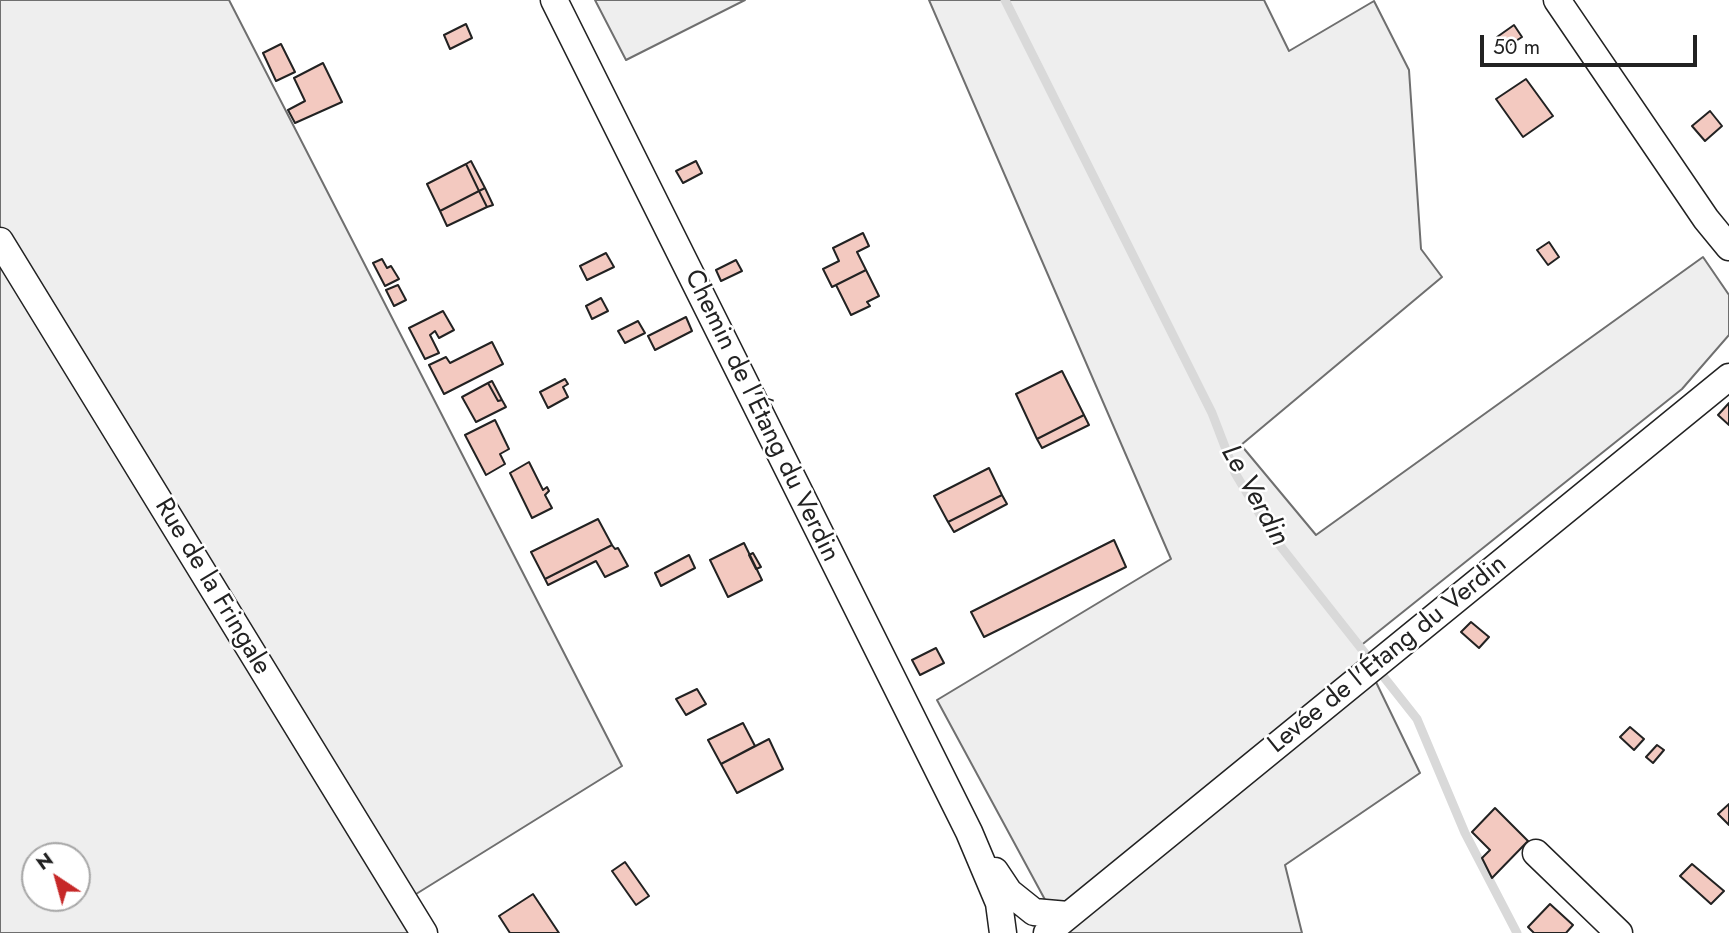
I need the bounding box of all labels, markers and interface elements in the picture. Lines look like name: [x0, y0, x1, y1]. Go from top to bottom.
scale bar: [1484, 21, 1701, 65]
text: 50 m: [1493, 32, 1540, 62]
street label: Chemin de l'Étang du Verdin: [677, 265, 845, 567]
water label: Le Verdin: [1213, 440, 1295, 552]
street label: Rue de la Fringale: [147, 493, 277, 681]
street label: Levée de l'Étang du Verdin: [1262, 549, 1514, 761]
north arrow: [21, 842, 91, 912]
text: N: [30, 846, 59, 877]

